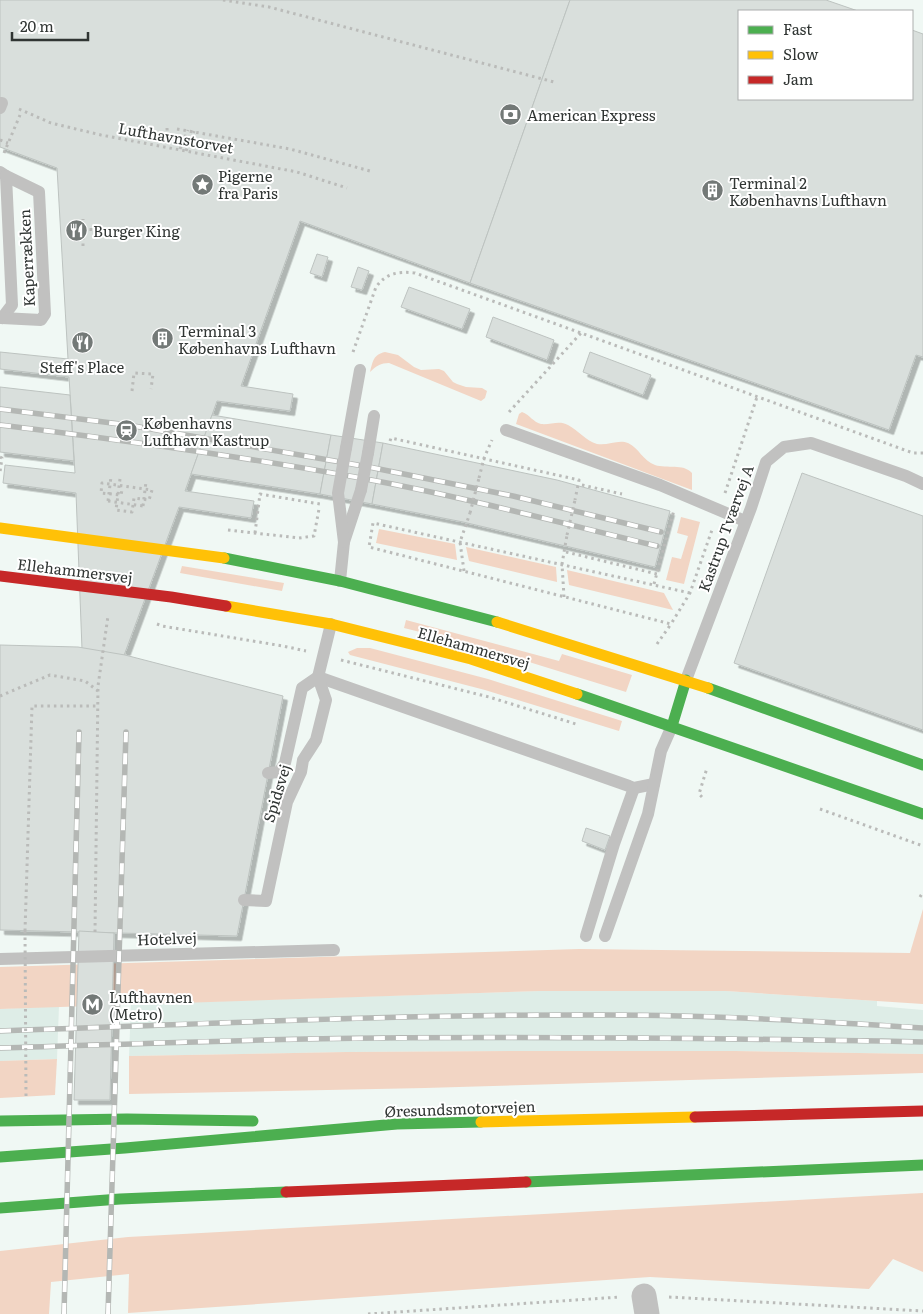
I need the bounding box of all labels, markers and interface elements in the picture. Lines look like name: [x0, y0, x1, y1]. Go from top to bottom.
scale bar: [12, 10, 89, 42]
legend: [738, 10, 913, 100]
text: 20 m: [20, 14, 54, 37]
text: Fast: [783, 17, 812, 40]
text: Slow: [783, 42, 818, 65]
text: Jam: [783, 67, 814, 90]
bank icon: American Express: [499, 102, 523, 126]
place label: American Express: [527, 103, 656, 126]
street label: Lufthavnstorvet: [117, 116, 235, 158]
place label: Pigerne fra Paris: [218, 164, 278, 204]
place label: Terminal 2 Københavns Lufthavn: [729, 171, 887, 211]
place icon: Pigerne fra Paris: [190, 172, 214, 196]
building icon: Terminal 2 Københavns Lufthavn: [701, 179, 725, 203]
street label: Kaperrækken: [12, 209, 40, 307]
restaurant icon: Burger King: [65, 218, 89, 242]
place label: Burger King: [93, 219, 181, 242]
place label: Terminal 3 Københavns Lufthavn: [178, 319, 336, 359]
building icon: Terminal 3 Københavns Lufthavn: [150, 327, 174, 351]
restaurant icon: Steff's Place: [70, 331, 94, 355]
place label: Steff's Place: [40, 355, 124, 378]
place label: Københavns Lufthavn Kastrup: [143, 411, 269, 451]
station icon: Københavns Lufthavn Kastrup: [115, 419, 139, 443]
street label: Kastrup Tværvej A: [691, 461, 759, 595]
street label: Ellehammersvej: [16, 552, 134, 588]
street label: Ellehammersvej: [415, 620, 533, 674]
street label: Spidsvej: [256, 761, 296, 825]
street label: Hotelvej: [137, 925, 197, 951]
place label: Lufthavnen (Metro): [109, 985, 193, 1025]
metro station icon: Lufthavnen (Metro): [81, 993, 105, 1017]
street label: Øresundsmotorvejen: [384, 1094, 536, 1122]

